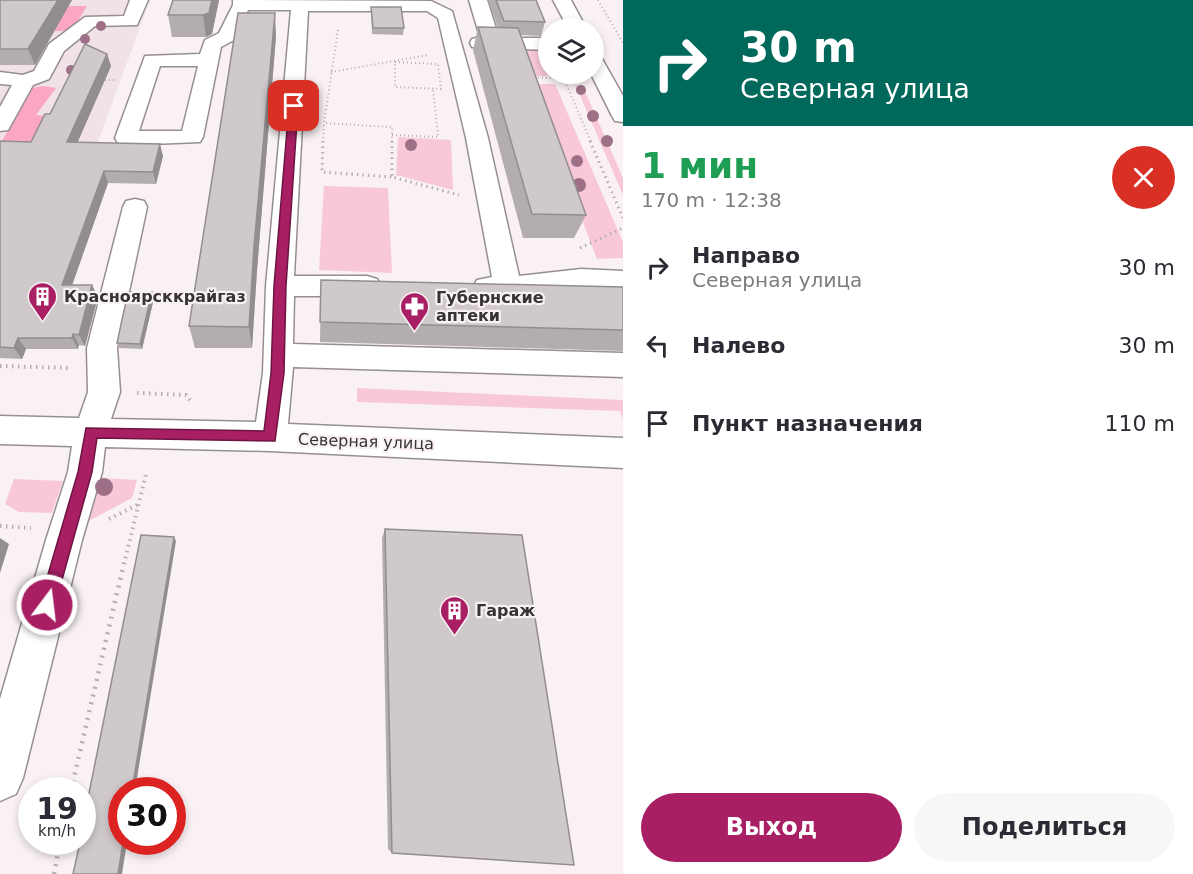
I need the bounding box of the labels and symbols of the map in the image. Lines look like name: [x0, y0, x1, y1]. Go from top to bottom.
pin: [268, 80, 319, 131]
building icon: Красноярсккрайгаз: [27, 280, 59, 322]
place label: Красноярсккрайгаз: [64, 287, 246, 306]
place label: Губернские аптеки: [436, 288, 544, 325]
pharmacy icon: Губернские аптеки: [399, 290, 431, 332]
street label: Северная улица: [298, 430, 434, 453]
position arrow: [15, 573, 79, 637]
building icon: Гараж: [439, 594, 471, 636]
place label: Гараж: [476, 601, 535, 620]
speed limit sign: 30: [108, 777, 186, 855]

